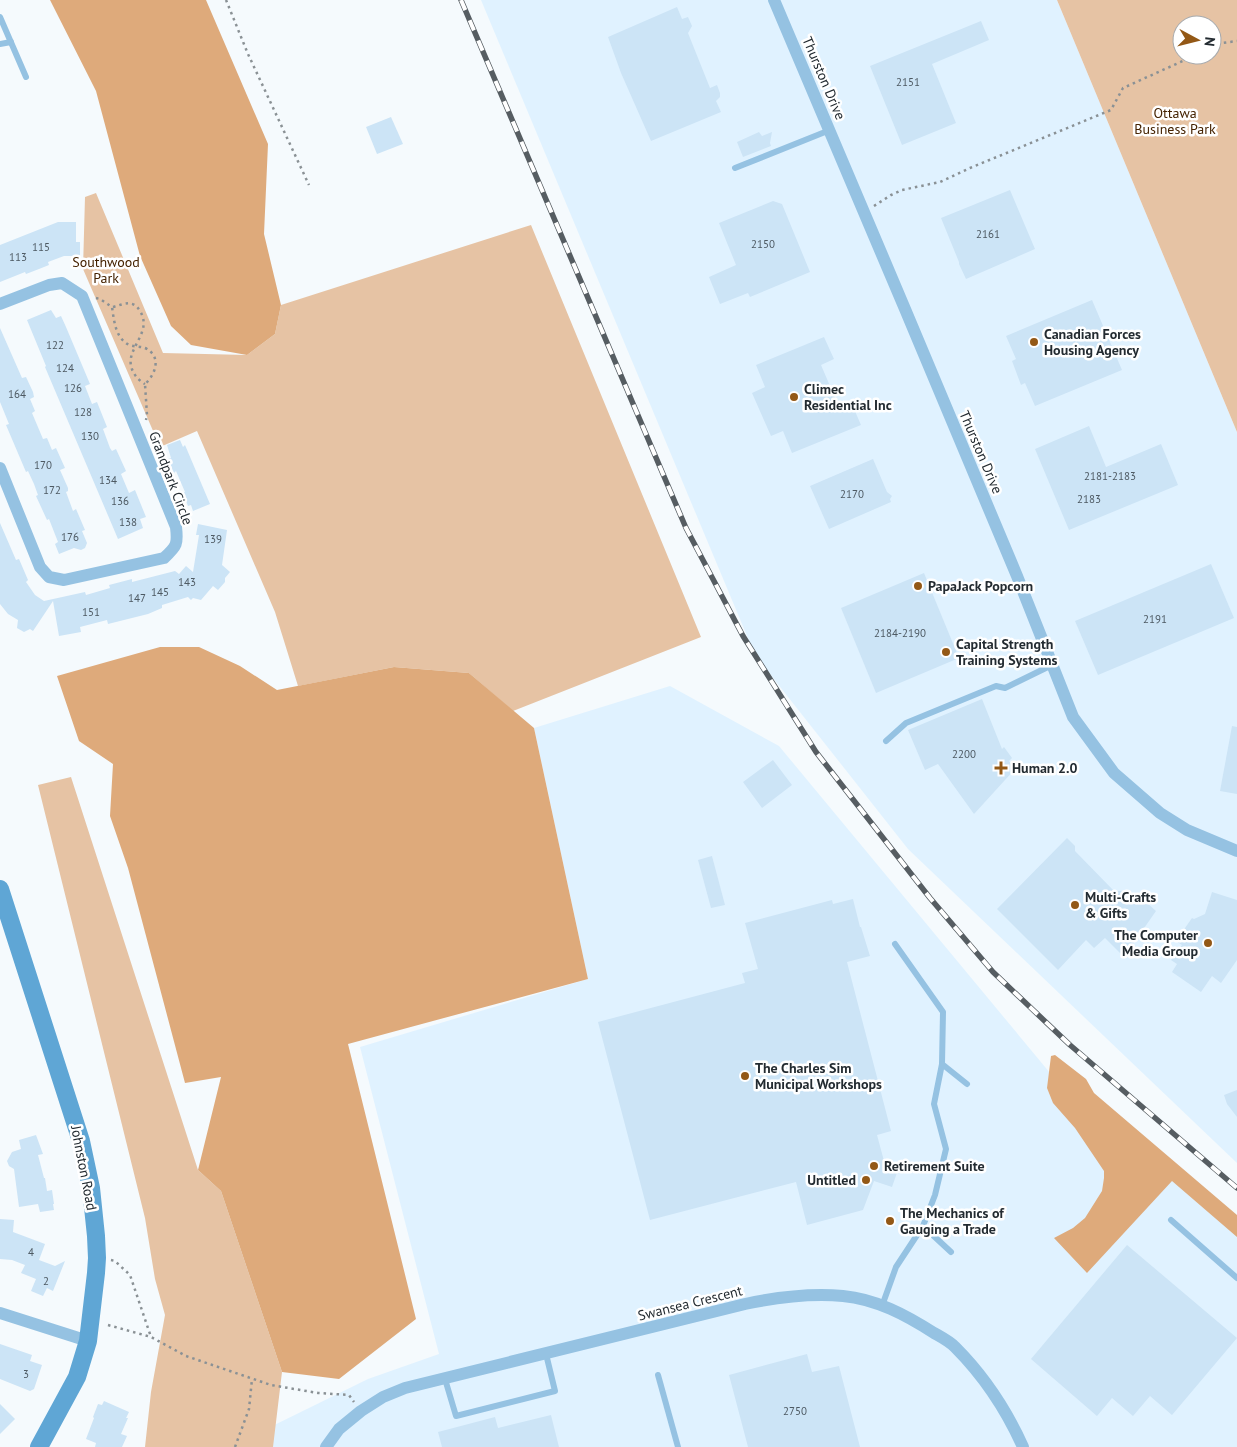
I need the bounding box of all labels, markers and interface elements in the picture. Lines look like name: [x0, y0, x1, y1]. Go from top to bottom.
north arrow: [1172, 15, 1222, 65]
street label: Thurston Drive: [798, 34, 850, 122]
text: N: [1200, 36, 1219, 47]
house number: 2151: [896, 75, 920, 89]
park label: Ottawa Business Park: [1134, 104, 1216, 138]
house number: 2161: [976, 227, 1000, 241]
house number: 2150: [751, 237, 775, 251]
house number: 115: [32, 240, 50, 254]
house number: 113: [9, 250, 27, 264]
park label: Southwood Park: [72, 253, 140, 287]
place label: Canadian Forces Housing Agency: [1044, 325, 1141, 359]
marker: Canadian Forces Housing Agency: [1028, 336, 1040, 348]
house number: 122: [46, 338, 64, 352]
house number: 124: [56, 361, 74, 375]
place label: Climec Residential Inc: [804, 380, 892, 414]
house number: 126: [64, 381, 82, 395]
house number: 164: [8, 387, 26, 401]
marker: Climec Residential Inc: [788, 391, 800, 403]
house number: 128: [74, 405, 92, 419]
street label: Thurston Drive: [955, 408, 1007, 496]
house number: 130: [81, 429, 99, 443]
street label: Grandpark Circle: [145, 429, 197, 527]
house number: 170: [34, 458, 52, 472]
house number: 2181-2183: [1084, 469, 1136, 483]
house number: 134: [99, 473, 117, 487]
house number: 172: [43, 483, 61, 497]
house number: 2170: [840, 487, 864, 501]
house number: 2183: [1077, 492, 1101, 506]
house number: 136: [111, 494, 129, 508]
house number: 138: [119, 515, 137, 529]
house number: 176: [61, 530, 79, 544]
house number: 139: [204, 532, 222, 546]
house number: 143: [178, 575, 196, 589]
place label: PapaJack Popcorn: [928, 577, 1033, 595]
marker: PapaJack Popcorn: [912, 580, 924, 592]
house number: 145: [151, 585, 169, 599]
house number: 147: [128, 591, 146, 605]
house number: 151: [82, 605, 100, 619]
house number: 2191: [1143, 612, 1167, 626]
house number: 2184-2190: [874, 626, 926, 640]
place label: Capital Strength Training Systems: [956, 635, 1057, 669]
marker: Capital Strength Training Systems: [940, 646, 952, 658]
house number: 2200: [952, 747, 976, 761]
place label: Human 2.0: [1012, 759, 1077, 777]
marker: Human 2.0: [994, 761, 1008, 775]
place label: Multi-Crafts & Gifts: [1085, 888, 1156, 922]
marker: Multi-Crafts & Gifts: [1069, 899, 1081, 911]
place label: The Computer Media Group: [1114, 926, 1198, 960]
marker: The Computer Media Group: [1202, 937, 1214, 949]
place label: The Charles Sim Municipal Workshops: [755, 1059, 882, 1093]
marker: The Charles Sim Municipal Workshops: [739, 1070, 751, 1082]
street label: Johnston Road: [67, 1123, 101, 1212]
place label: Retirement Suite: [884, 1157, 985, 1175]
marker: Retirement Suite: [868, 1160, 880, 1172]
place label: Untitled: [807, 1171, 856, 1189]
marker: Untitled: [860, 1174, 872, 1186]
place label: The Mechanics of Gauging a Trade: [900, 1204, 1005, 1238]
marker: The Mechanics of Gauging a Trade: [884, 1215, 896, 1227]
house number: 4: [28, 1245, 34, 1259]
house number: 2: [43, 1274, 49, 1288]
street label: Swansea Crescent: [636, 1281, 744, 1325]
house number: 3: [23, 1367, 29, 1381]
house number: 2750: [783, 1404, 807, 1418]

